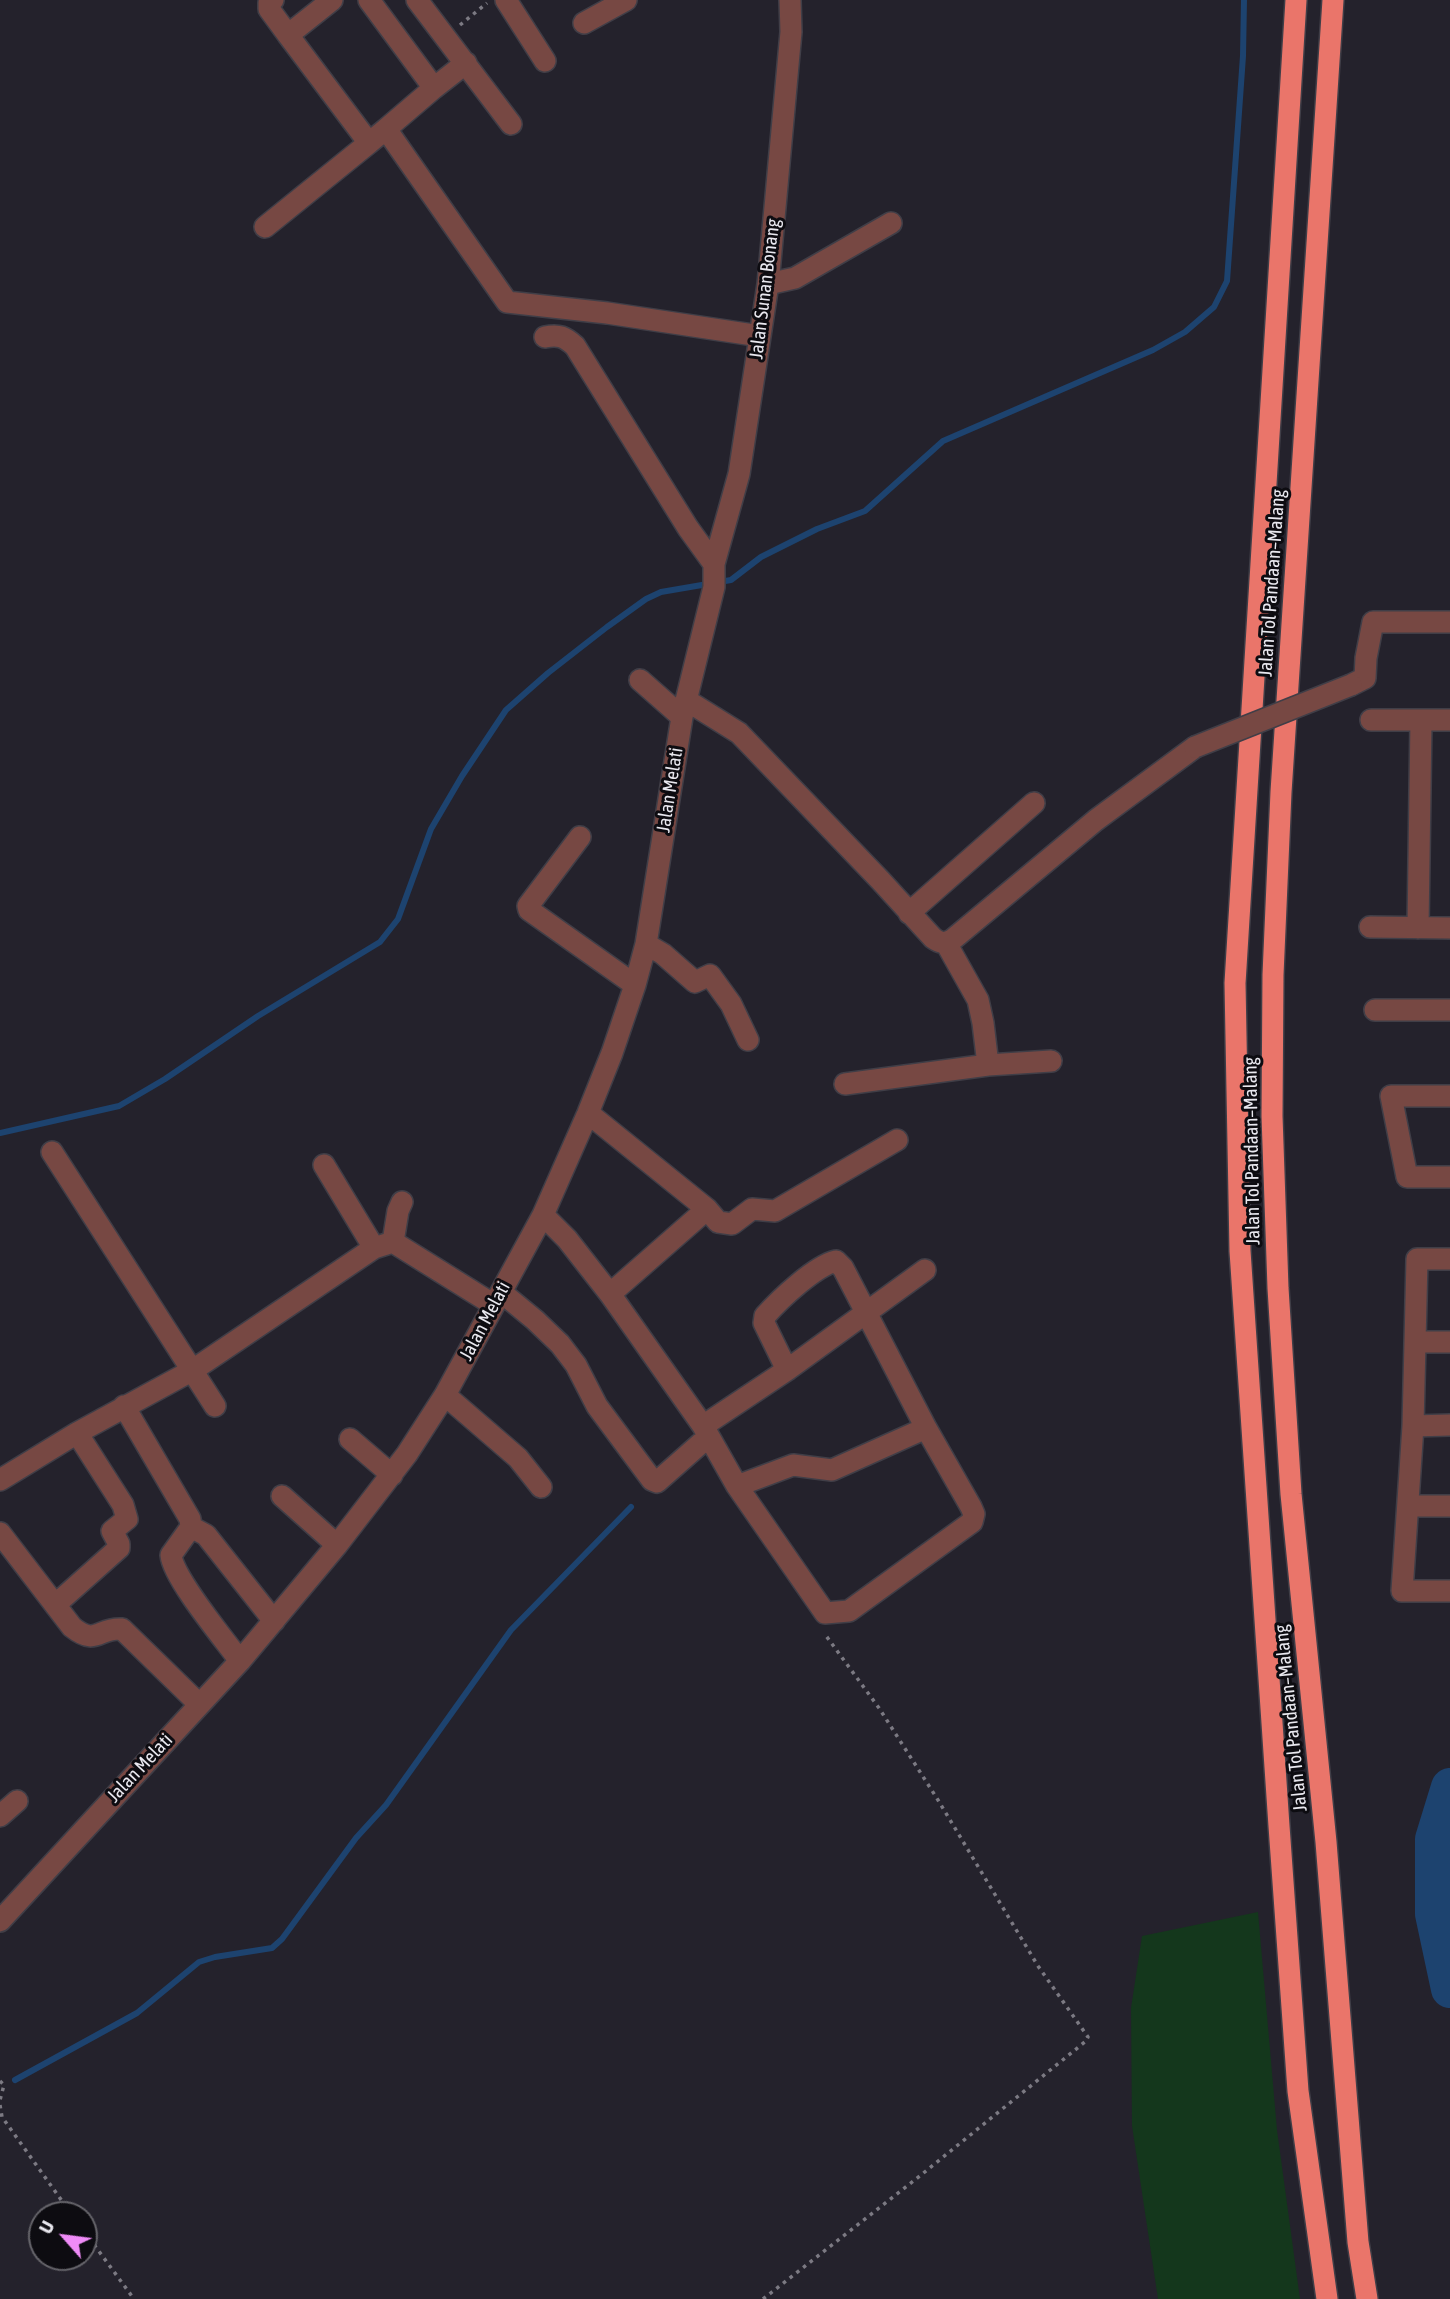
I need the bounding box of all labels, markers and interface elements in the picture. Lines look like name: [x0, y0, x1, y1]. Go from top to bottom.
street label: Jalan Sunan Bonang: [745, 218, 785, 360]
street label: Jalan Tol Pandaan–Malang: [1254, 489, 1290, 677]
street label: Jalan Melati: [652, 746, 688, 834]
street label: Jalan Tol Pandaan–Malang: [1239, 1057, 1265, 1245]
street label: Jalan Melati: [455, 1278, 515, 1364]
street label: Jalan Tol Pandaan–Malang: [1270, 1623, 1312, 1813]
street label: Jalan Melati: [102, 1729, 178, 1807]
north arrow: [28, 2201, 98, 2271]
text: U: [34, 2217, 59, 2237]

